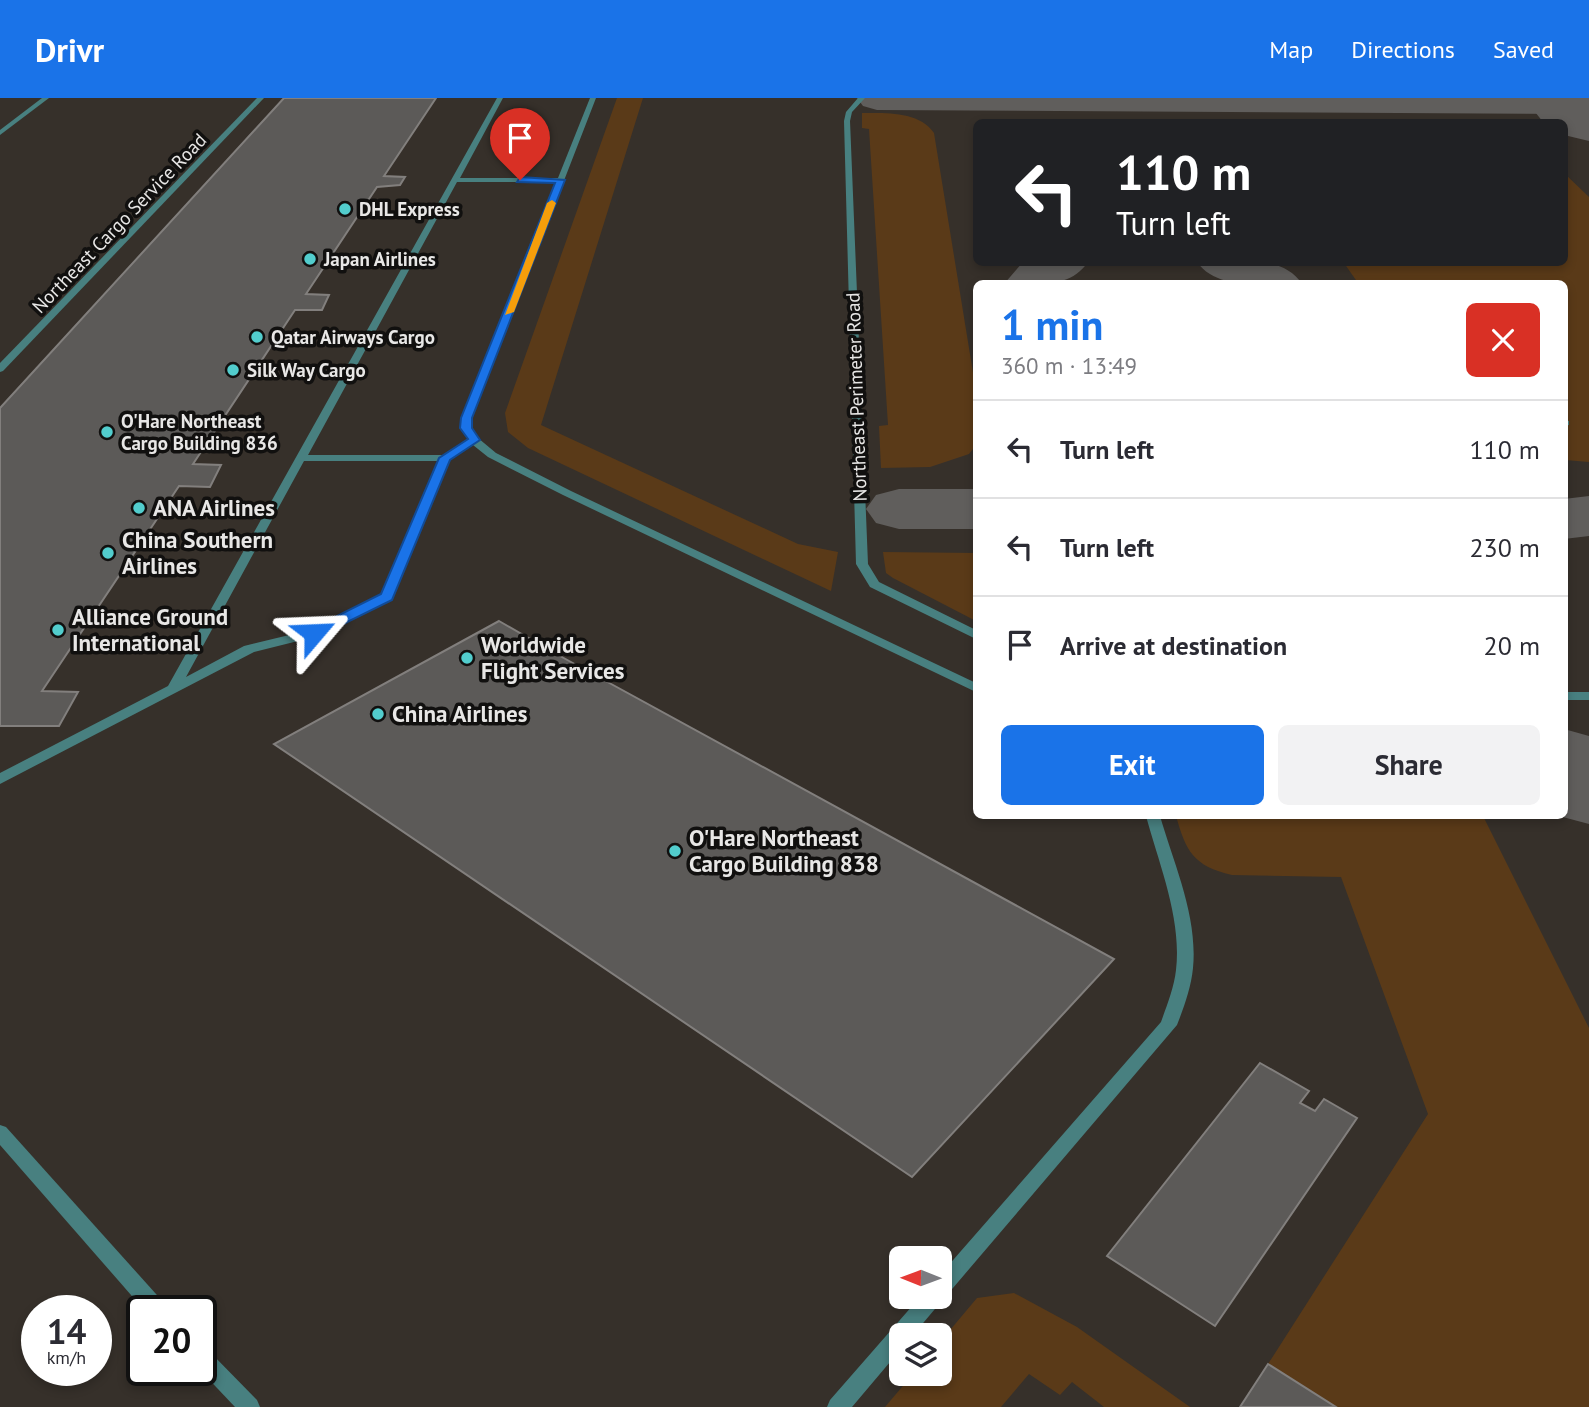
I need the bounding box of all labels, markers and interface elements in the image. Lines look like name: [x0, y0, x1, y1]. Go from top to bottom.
text: Drivr: [35, 28, 104, 71]
text: Map: [1269, 34, 1313, 65]
text: Directions: [1351, 34, 1455, 65]
text: Saved: [1493, 34, 1554, 65]
pin: [490, 108, 550, 180]
icon: arrive: [501, 119, 539, 157]
street label: Northeast Cargo Service Road: [27, 128, 211, 318]
text: 110 m: [1116, 140, 1251, 204]
icon: left: [1001, 147, 1092, 238]
place label: DHL Express: [359, 197, 460, 221]
marker: DHL Express: [337, 201, 353, 217]
text: Turn left: [1116, 202, 1231, 244]
place label: Japan Airlines: [323, 247, 436, 271]
marker: Japan Airlines: [302, 251, 318, 267]
street label: Northeast Perimeter Road: [840, 292, 872, 502]
text: 1 min: [1001, 297, 1103, 352]
button: close: [1466, 303, 1540, 377]
place label: Qatar Airways Cargo: [271, 325, 435, 349]
marker: Qatar Airways Cargo: [249, 329, 265, 345]
text: 360 m · 13:49: [1001, 351, 1137, 380]
place label: Silk Way Cargo: [247, 358, 366, 382]
marker: Silk Way Cargo: [225, 362, 241, 378]
place label: O'Hare Northeast Cargo Building 836: [121, 409, 278, 455]
marker: O'Hare Northeast Cargo Building 836: [99, 424, 115, 440]
icon: left: [1001, 430, 1039, 468]
text: Turn left: [1060, 433, 1154, 466]
text: 110 m: [1469, 433, 1540, 466]
place label: ANA Airlines: [153, 493, 275, 522]
marker: ANA Airlines: [131, 500, 147, 516]
place label: China Southern Airlines: [122, 525, 273, 580]
icon: left: [1001, 528, 1039, 566]
text: Turn left: [1060, 531, 1154, 564]
text: 230 m: [1469, 531, 1540, 564]
marker: China Southern Airlines: [100, 545, 116, 561]
position arrow: [277, 596, 351, 670]
place label: Alliance Ground International: [72, 602, 228, 657]
marker: Alliance Ground International: [50, 622, 66, 638]
icon: arrive: [1001, 626, 1039, 664]
text: Arrive at destination: [1060, 629, 1287, 662]
text: 20 m: [1484, 629, 1540, 662]
place label: Worldwide Flight Services: [481, 630, 625, 685]
marker: Worldwide Flight Services: [459, 650, 475, 666]
place label: China Airlines: [392, 699, 528, 728]
marker: China Airlines: [370, 706, 386, 722]
button: Exit: [1001, 725, 1264, 805]
button: Share: [1278, 725, 1540, 805]
place label: O'Hare Northeast Cargo Building 838: [689, 823, 879, 878]
marker: O'Hare Northeast Cargo Building 838: [667, 843, 683, 859]
north arrow: [889, 1246, 952, 1309]
map controls: [889, 1246, 952, 1386]
speed limit sign: 20: [126, 1295, 217, 1386]
text: 14: [47, 1308, 86, 1354]
button: layers: [889, 1323, 952, 1386]
text: km/h: [47, 1346, 86, 1369]

